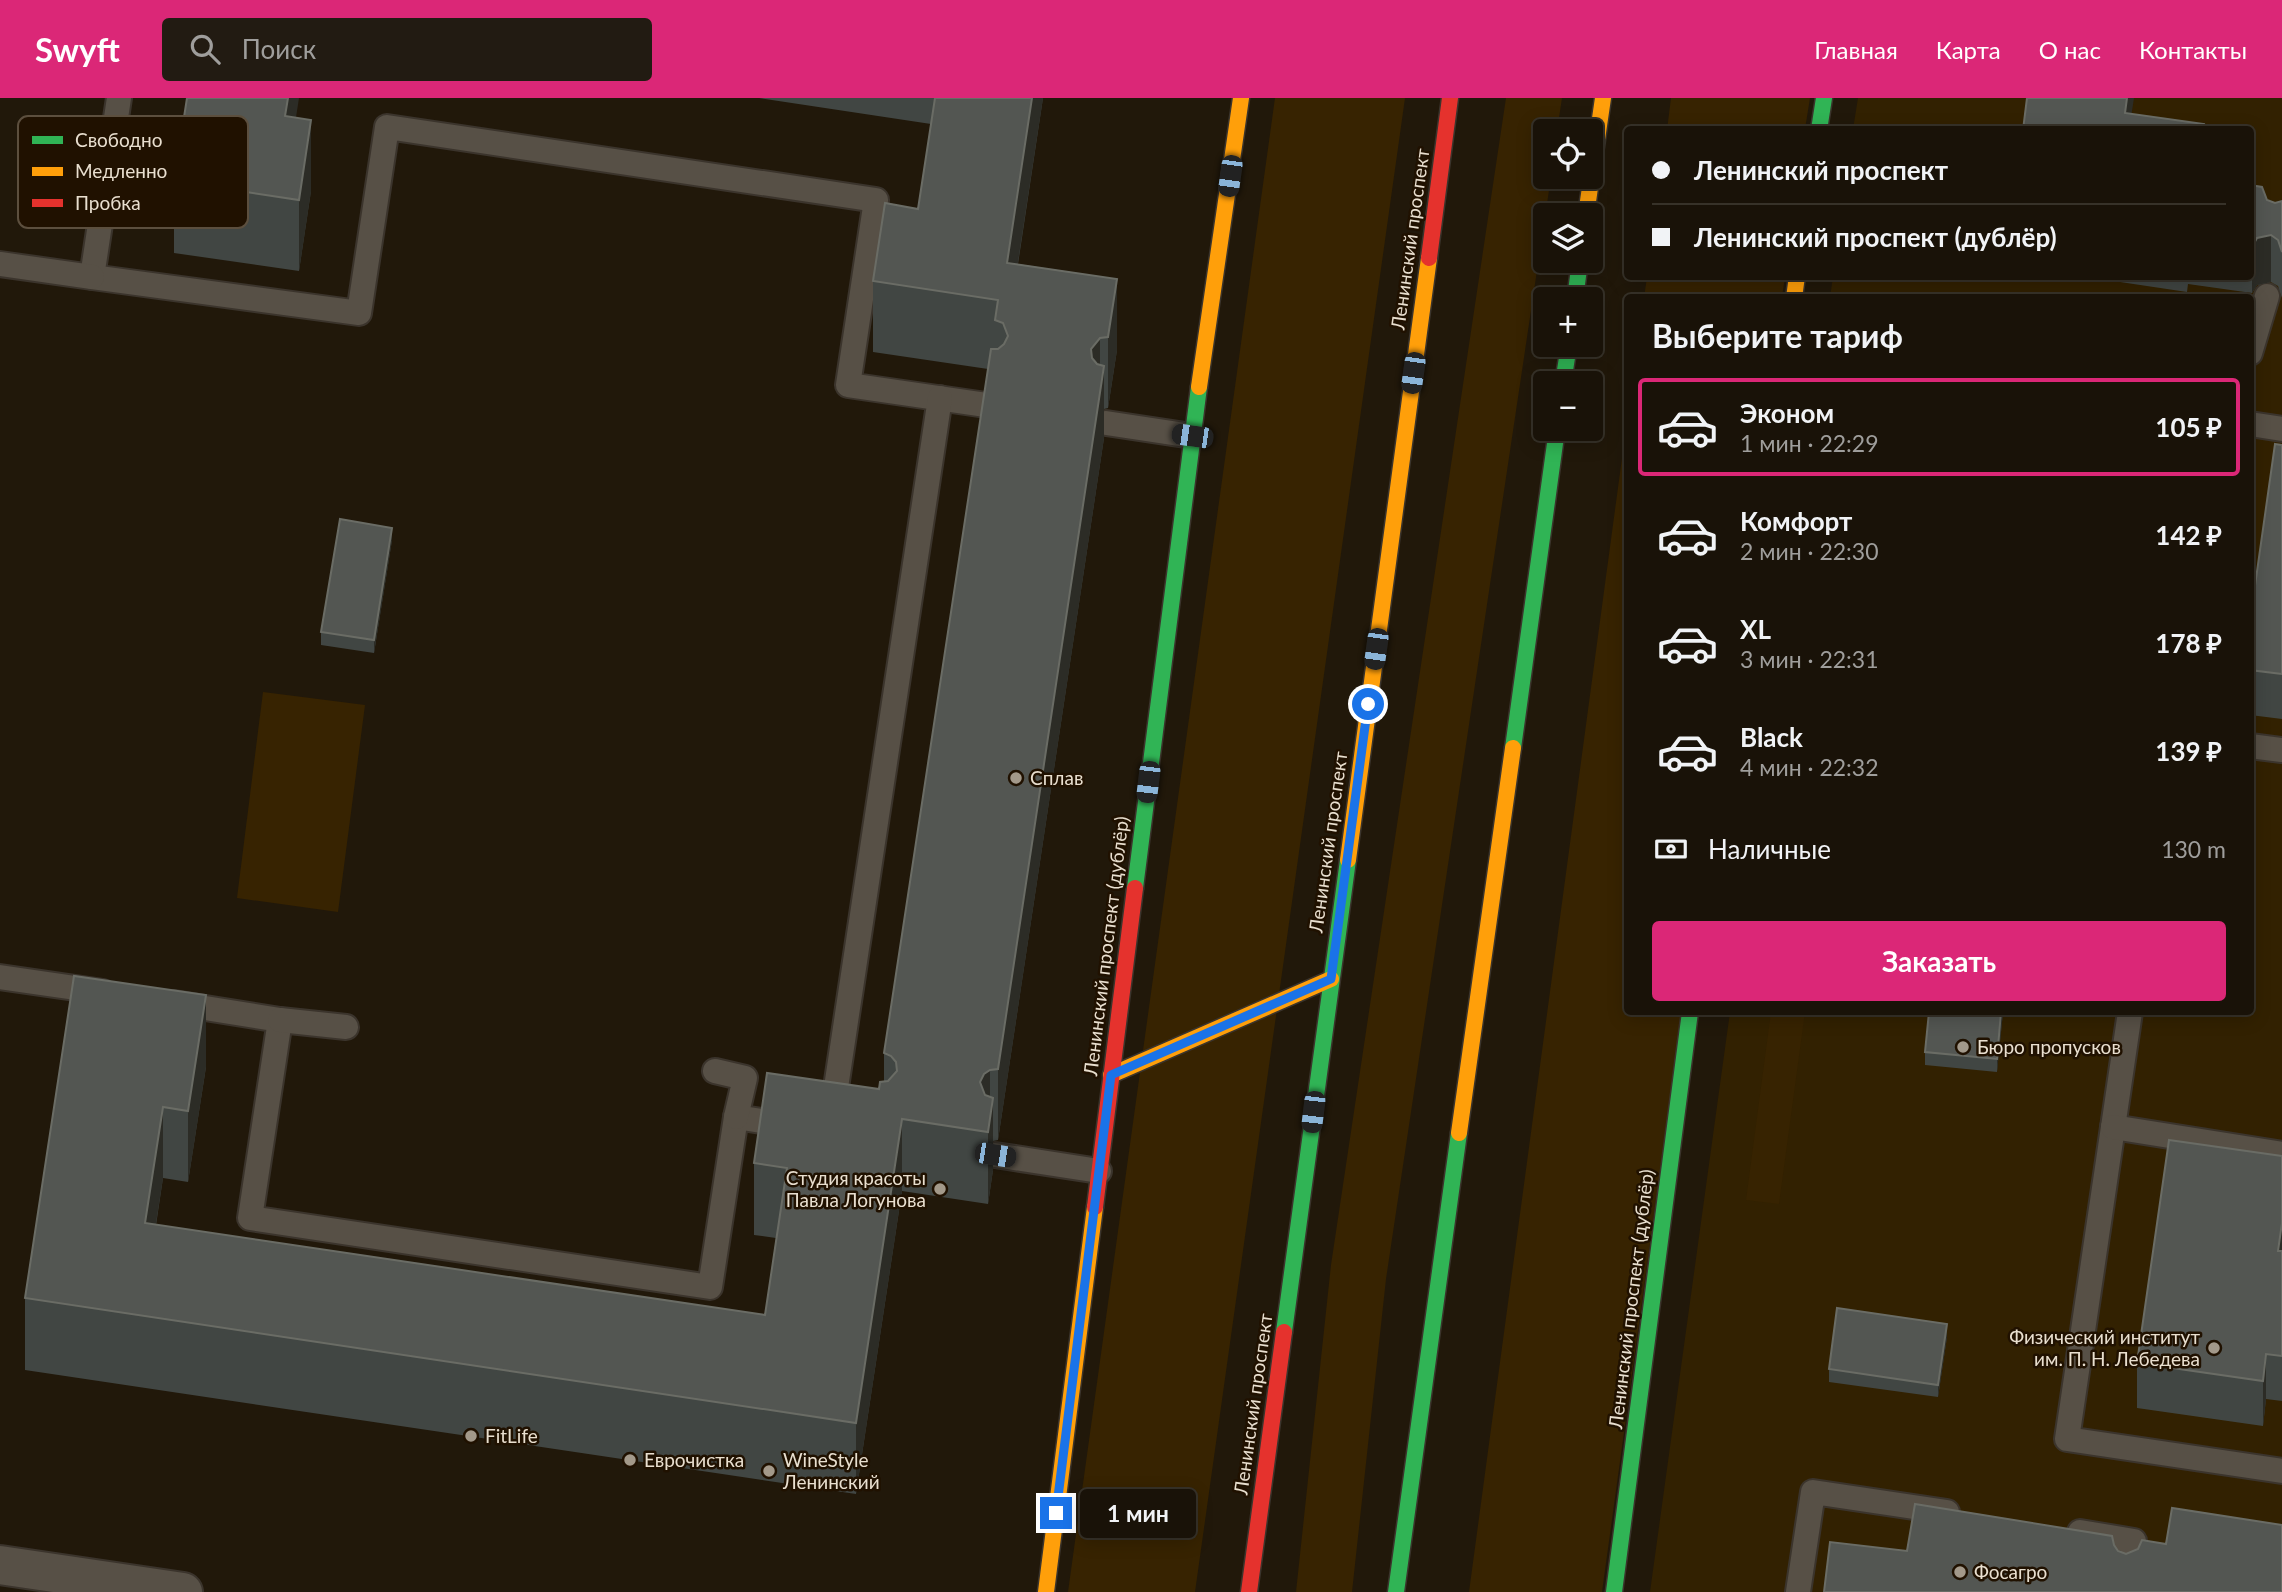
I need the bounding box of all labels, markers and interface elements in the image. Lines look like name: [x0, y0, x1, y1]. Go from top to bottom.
search box: [162, 18, 652, 81]
text: Swyft: [35, 29, 120, 69]
icon: search: [186, 30, 224, 68]
text: Поиск: [242, 33, 316, 65]
text: Главная: [1814, 35, 1898, 64]
text: Карта: [1936, 35, 2001, 64]
text: О нас: [2039, 35, 2101, 64]
text: Контакты: [2139, 35, 2247, 64]
legend: [18, 116, 248, 228]
map controls: [1533, 119, 1603, 441]
button: locate: [1533, 119, 1603, 189]
text: Свободно: [75, 128, 163, 151]
street label: Ленинский проспект: [1385, 146, 1434, 332]
car: [1217, 154, 1244, 198]
text: Ленинский проспект: [1694, 154, 1948, 186]
text: Медленно: [75, 159, 167, 182]
text: Пробка: [75, 191, 141, 214]
button: layers: [1533, 203, 1603, 273]
text: Ленинский проспект (дублёр): [1694, 221, 2057, 253]
button: +: [1533, 287, 1603, 357]
text: Выберите тариф: [1652, 316, 1903, 355]
car: [1400, 351, 1427, 395]
button: −: [1533, 371, 1603, 441]
icon: car: [1656, 396, 1719, 459]
text: Эконом: [1740, 397, 1834, 429]
text: 105 ₽: [2155, 411, 2222, 443]
car: [1170, 423, 1215, 449]
text: 1 мин · 22:29: [1740, 429, 1879, 457]
icon: car: [1656, 504, 1719, 567]
text: Комфорт: [1740, 505, 1852, 537]
text: 142 ₽: [2155, 519, 2222, 551]
text: 2 мин · 22:30: [1740, 537, 1879, 565]
icon: car: [1656, 612, 1719, 675]
text: XL: [1740, 613, 1771, 645]
car: [1363, 627, 1390, 671]
text: 178 ₽: [2155, 627, 2222, 659]
text: 3 мин · 22:31: [1740, 645, 1879, 673]
route start: [1352, 688, 1384, 720]
icon: car: [1656, 720, 1719, 783]
text: Black: [1740, 721, 1803, 753]
text: 139 ₽: [2155, 735, 2222, 767]
street label: Ленинский проспект: [1303, 749, 1352, 935]
text: 4 мин · 22:32: [1740, 753, 1879, 781]
car: [1136, 760, 1161, 804]
place label: Сплав: [1030, 766, 1083, 789]
marker: Сплав: [1008, 770, 1024, 786]
street label: Ленинский проспект (дублёр): [1078, 815, 1133, 1078]
icon: cash: [1652, 830, 1690, 868]
text: Наличные: [1708, 833, 1831, 865]
text: 130 m: [2161, 835, 2226, 863]
button: Заказать: [1652, 921, 2226, 1001]
place label: Бюро пропусков: [1977, 1035, 2121, 1058]
marker: Бюро пропусков: [1955, 1039, 1971, 1055]
car: [1301, 1090, 1326, 1134]
car: [973, 1141, 1018, 1169]
place label: Студия красоты Павла Логунова: [786, 1166, 926, 1211]
street label: Ленинский проспект (дублёр): [1603, 1168, 1658, 1431]
marker: Студия красоты Павла Логунова: [932, 1181, 948, 1197]
street label: Ленинский проспект: [1228, 1311, 1277, 1497]
place label: Физический институт им. П. Н. Лебедева: [2009, 1325, 2200, 1370]
marker: Физический институт им. П. Н. Лебедева: [2206, 1340, 2222, 1356]
place label: FitLife: [485, 1424, 538, 1447]
marker: FitLife: [463, 1428, 479, 1444]
place label: Еврочистка: [644, 1448, 744, 1471]
place label: WineStyle Ленинский: [782, 1448, 880, 1493]
marker: Еврочистка: [622, 1452, 638, 1468]
marker: WineStyle Ленинский: [761, 1463, 777, 1479]
callout: 1 мин: [1080, 1488, 1196, 1538]
route end: [1040, 1497, 1072, 1529]
text: 1 мин: [1107, 1499, 1169, 1527]
place label: Фосагро: [1974, 1560, 2047, 1583]
marker: Фосагро: [1952, 1564, 1968, 1580]

